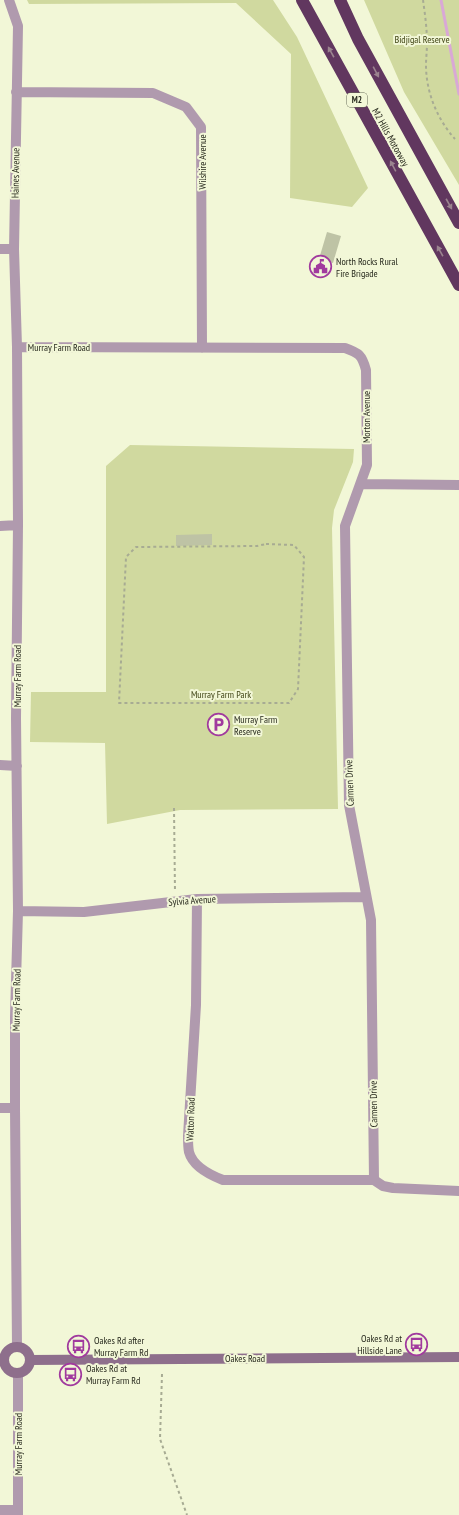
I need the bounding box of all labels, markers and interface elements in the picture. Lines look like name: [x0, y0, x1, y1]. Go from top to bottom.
park label: Bidjigal Reserve: [394, 33, 450, 46]
one-way arrow: [327, 46, 334, 58]
one-way arrow: [373, 66, 380, 78]
road number: M2: [347, 93, 367, 107]
street label: M2 Hills Motorway: [369, 106, 412, 169]
street label: Wilshire Avenue: [196, 134, 209, 190]
street label: Haines Avenue: [9, 148, 22, 198]
one-way arrow: [390, 160, 397, 172]
one-way arrow: [446, 198, 452, 210]
one-way arrow: [437, 245, 444, 257]
public building icon: North Rocks Rural Fire Brigade: [308, 254, 334, 280]
place label: North Rocks Rural Fire Brigade: [336, 255, 398, 280]
street label: Murray Farm Road: [28, 341, 90, 354]
street label: Morton Avenue: [360, 391, 373, 443]
street label: Murray Farm Road: [11, 645, 24, 707]
park label: Murray Farm Park: [191, 688, 251, 701]
parking icon: Murray Farm Reserve: [206, 712, 232, 738]
place label: Murray Farm Reserve: [234, 713, 277, 738]
street label: Carmen Drive: [342, 760, 357, 806]
street label: Sylvia Avenue: [168, 892, 216, 909]
street label: Murray Farm Road: [9, 969, 24, 1031]
street label: Carmen Drive: [367, 1081, 380, 1127]
street label: Watton Road: [183, 1097, 198, 1141]
bus stop icon: Oakes Rd at Hillside Lane: [404, 1331, 430, 1357]
place label: Oakes Rd at Hillside Lane: [357, 1332, 402, 1357]
bus stop icon: Oakes Rd after Murray Farm Rd: [66, 1333, 92, 1359]
place label: Oakes Rd after Murray Farm Rd: [94, 1334, 148, 1359]
street label: Oakes Road: [225, 1352, 265, 1365]
bus stop icon: Oakes Rd at Murray Farm Rd: [57, 1361, 83, 1387]
place label: Oakes Rd at Murray Farm Rd: [86, 1362, 140, 1387]
street label: Murray Farm Road: [12, 1413, 25, 1475]

